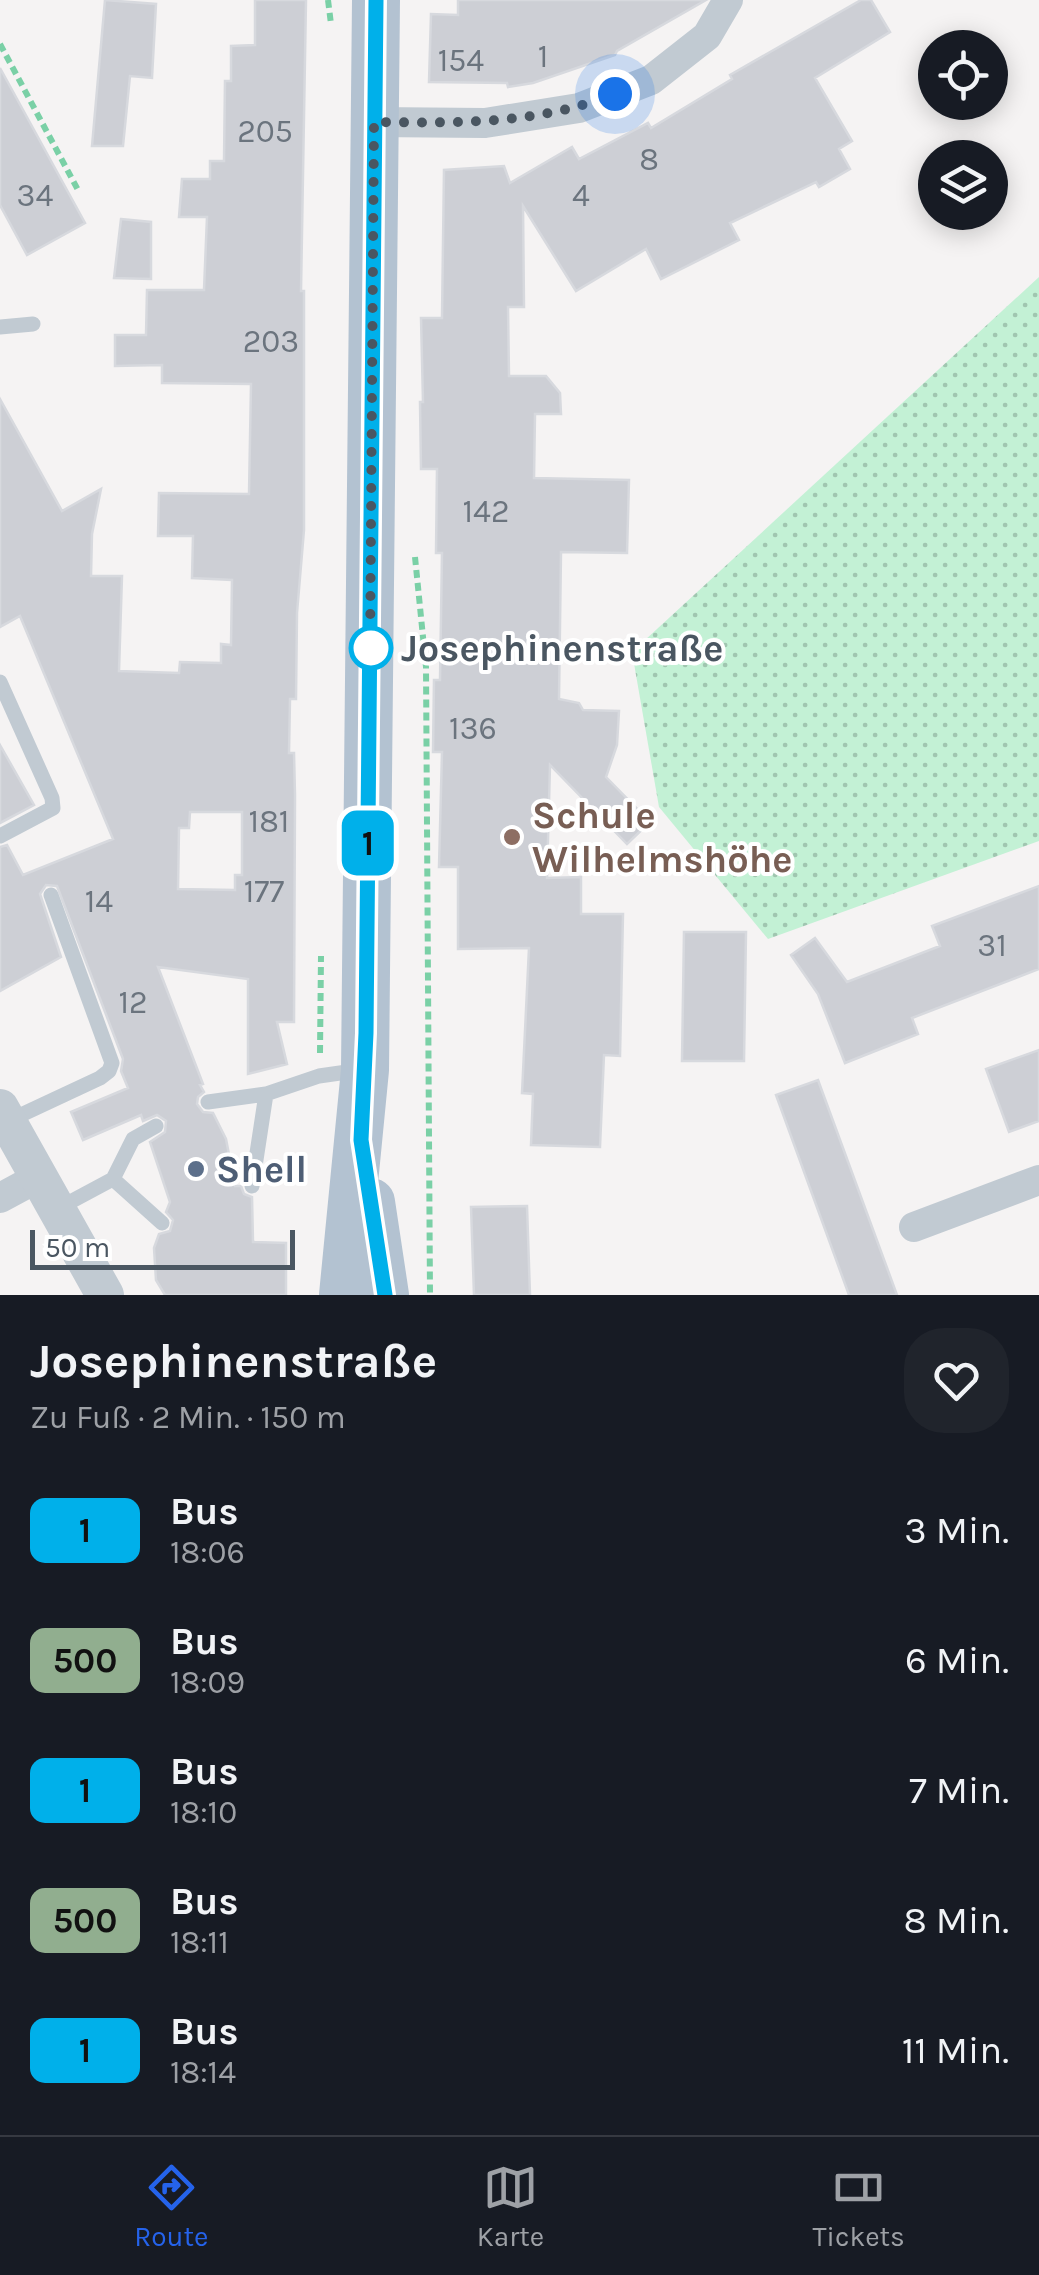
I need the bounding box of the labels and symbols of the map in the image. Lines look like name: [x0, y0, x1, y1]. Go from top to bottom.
house number: 1: [538, 38, 548, 75]
house number: 154: [438, 42, 484, 79]
your location: [590, 69, 640, 119]
house number: 205: [237, 113, 293, 150]
house number: 8: [639, 141, 659, 178]
house number: 34: [17, 177, 54, 214]
house number: 4: [572, 177, 590, 214]
house number: 203: [243, 323, 299, 360]
house number: 142: [463, 493, 510, 530]
place label: Josephinenstraße: [401, 626, 723, 671]
marker: Josephinenstraße: [350, 627, 392, 669]
house number: 136: [449, 710, 497, 747]
place label: Schule Wilhelmshöhe: [532, 793, 793, 882]
house number: 181: [249, 803, 289, 840]
line badge: 1: [336, 810, 400, 876]
marker: Schule Wilhelmshöhe: [501, 826, 523, 848]
house number: 177: [244, 873, 284, 910]
house number: 14: [85, 883, 113, 920]
house number: 31: [977, 927, 1007, 964]
house number: 12: [118, 984, 148, 1021]
place label: Shell: [216, 1147, 307, 1192]
marker: Shell: [185, 1158, 207, 1180]
scale bar: [30, 1225, 295, 1270]

